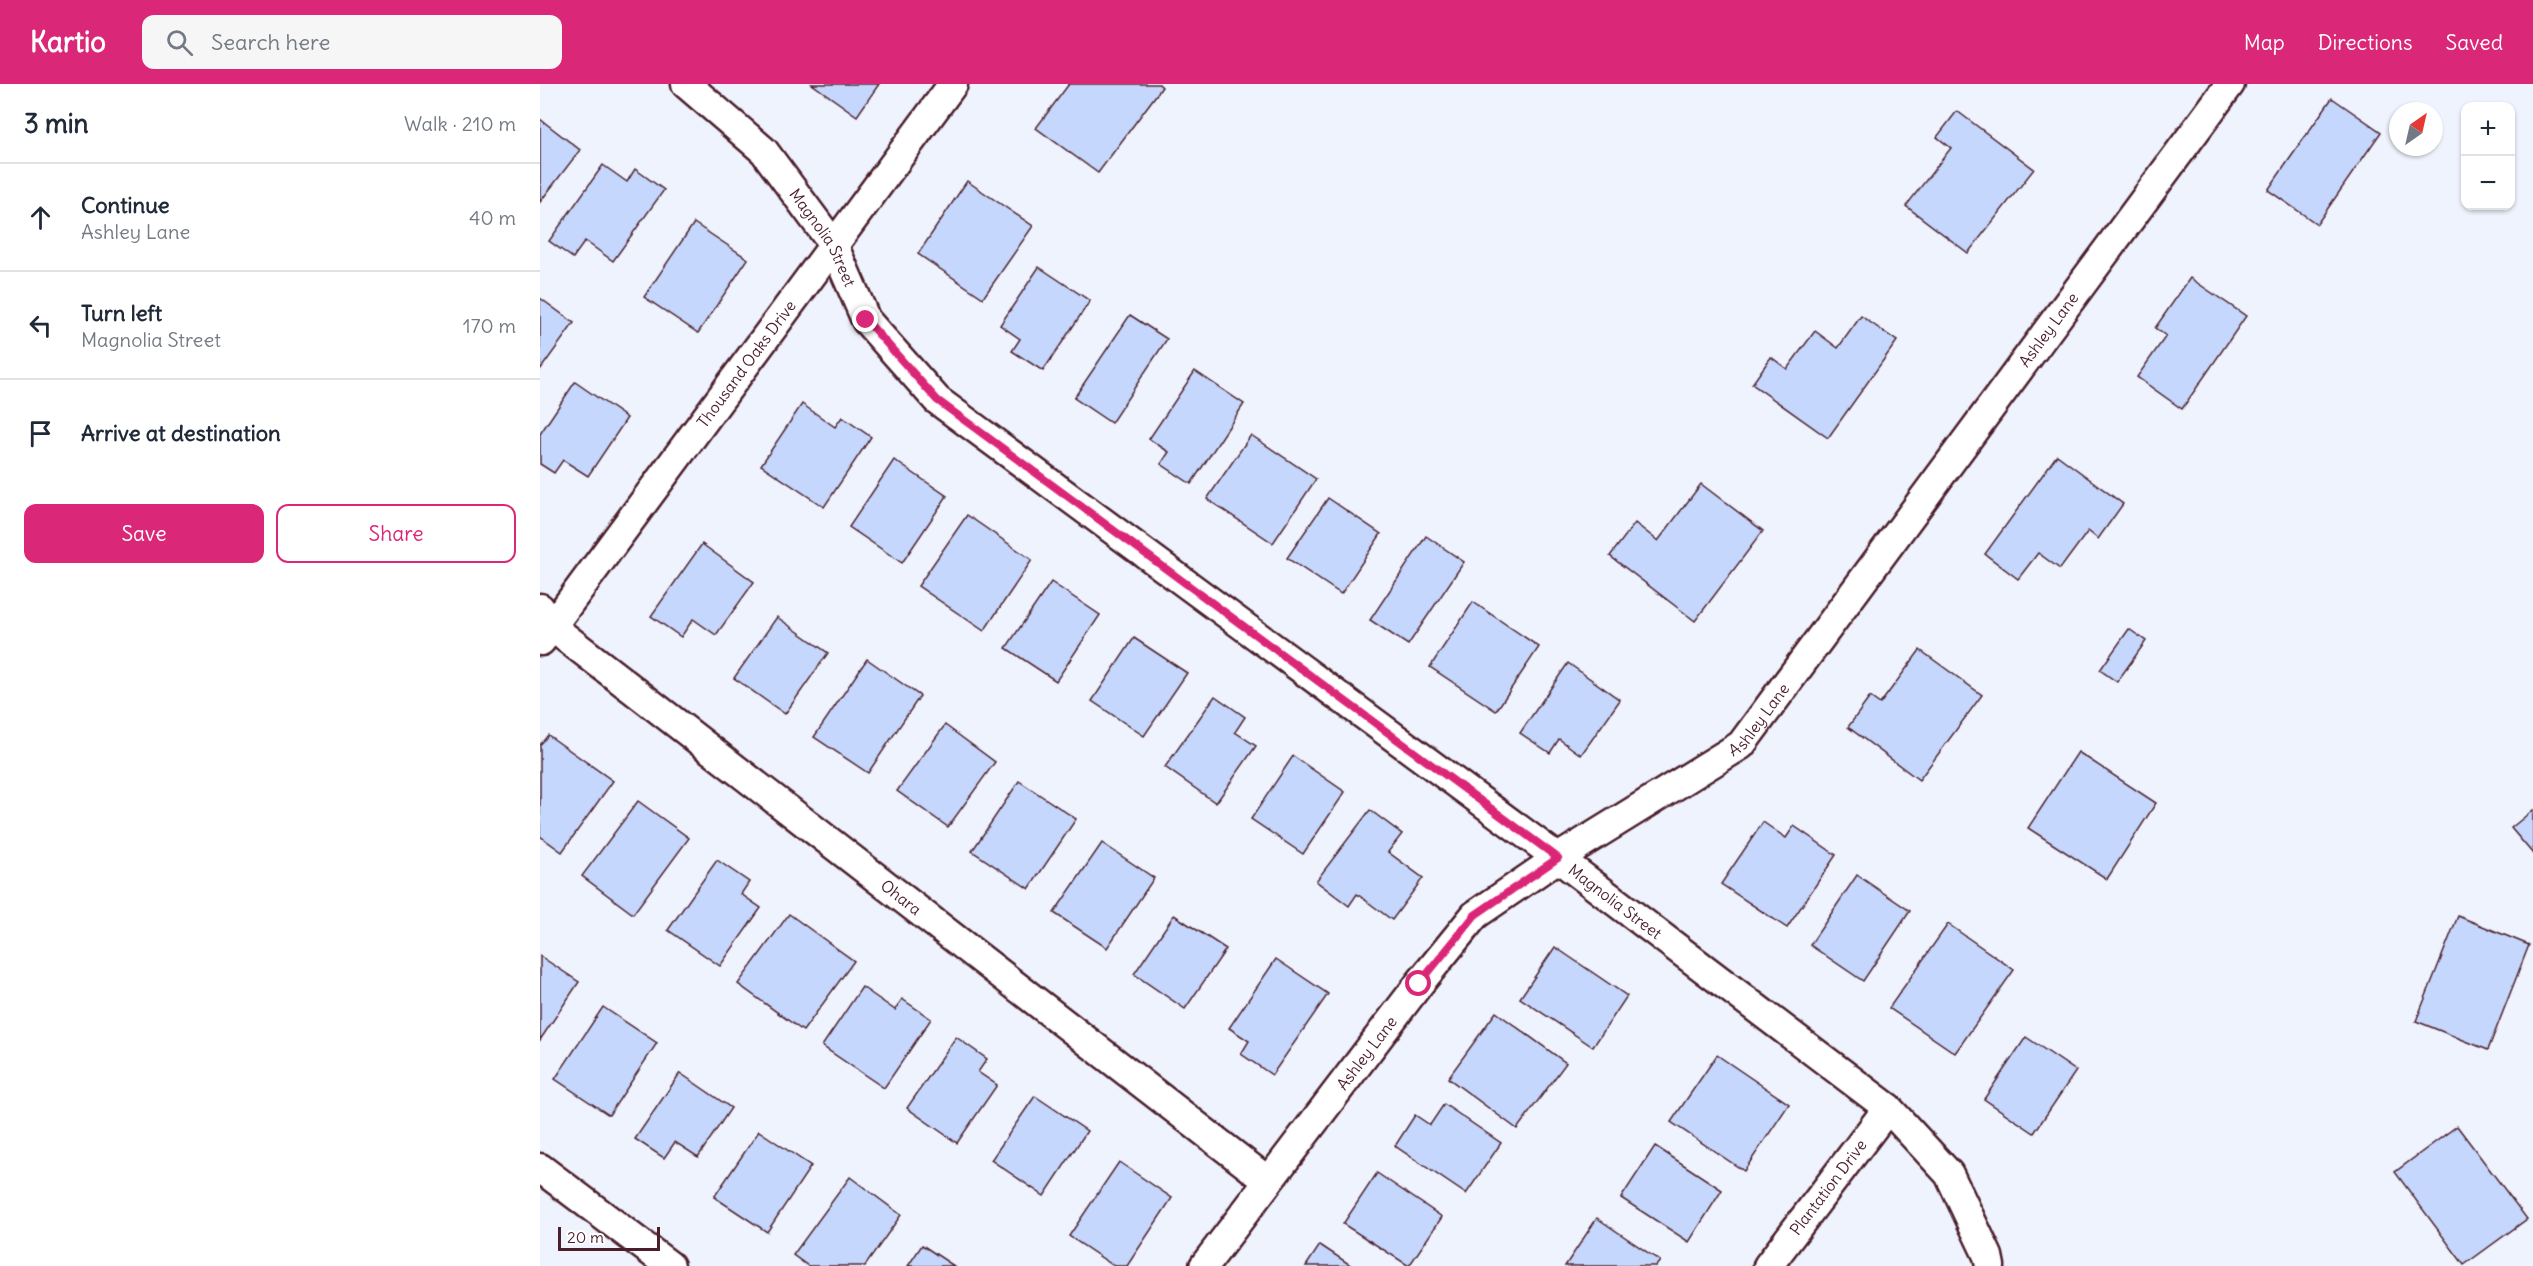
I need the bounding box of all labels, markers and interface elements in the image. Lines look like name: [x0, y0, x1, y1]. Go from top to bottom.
search box: [142, 15, 562, 69]
text: Kartio: [30, 24, 106, 60]
icon: search: [163, 26, 196, 59]
text: Search here: [211, 28, 330, 56]
text: Map: [2244, 29, 2285, 56]
text: Directions: [2318, 29, 2412, 56]
text: Saved: [2445, 29, 2503, 56]
north arrow: [2389, 102, 2443, 156]
map controls: [2461, 102, 2515, 210]
button: +: [2461, 102, 2515, 156]
text: 3 min: [24, 107, 89, 140]
text: Walk · 210 m: [404, 111, 516, 136]
button: −: [2461, 156, 2515, 210]
street label: Magnolia Street: [785, 185, 860, 290]
text: Continue: [81, 191, 170, 219]
icon: ahead: [24, 201, 57, 234]
text: 40 m: [469, 205, 516, 230]
text: Ashley Lane: [81, 219, 190, 244]
street label: Ashley Lane: [2014, 288, 2082, 371]
street label: Thousand Oaks Drive: [692, 296, 800, 431]
text: Turn left: [81, 299, 162, 327]
route end: [852, 306, 878, 332]
icon: left: [24, 309, 57, 342]
text: 170 m: [463, 313, 516, 338]
text: Magnolia Street: [81, 327, 221, 352]
icon: arrive: [24, 417, 57, 450]
text: Arrive at destination: [81, 419, 281, 447]
button: Save: [24, 504, 264, 563]
button: Share: [276, 504, 516, 563]
street label: Ashley Lane: [1725, 679, 1793, 760]
street label: Magnolia Street: [1565, 860, 1667, 944]
street label: Ohara: [877, 875, 926, 919]
route start: [1405, 970, 1431, 996]
street label: Ashley Lane: [1332, 1012, 1401, 1094]
street label: Plantation Drive: [1785, 1135, 1871, 1239]
scale bar: [558, 1224, 660, 1252]
text: 20 m: [567, 1227, 604, 1247]

